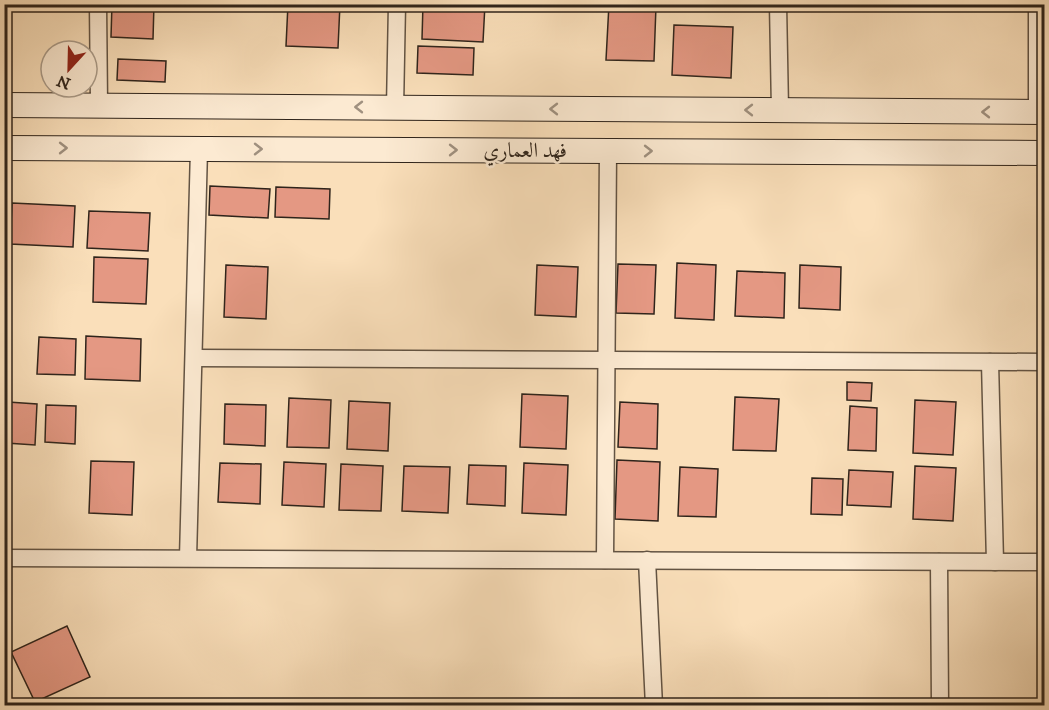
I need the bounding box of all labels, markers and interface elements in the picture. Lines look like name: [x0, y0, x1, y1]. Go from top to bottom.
north arrow: [39, 39, 99, 99]
text: N: [54, 70, 74, 94]
one-way arrow: [355, 101, 364, 113]
one-way arrow: [550, 103, 559, 115]
one-way arrow: [745, 104, 754, 116]
one-way arrow: [982, 106, 991, 118]
street label: فهد العماري: [483, 138, 567, 166]
one-way arrow: [58, 142, 67, 154]
one-way arrow: [253, 143, 262, 155]
one-way arrow: [448, 144, 457, 156]
one-way arrow: [643, 145, 652, 157]

